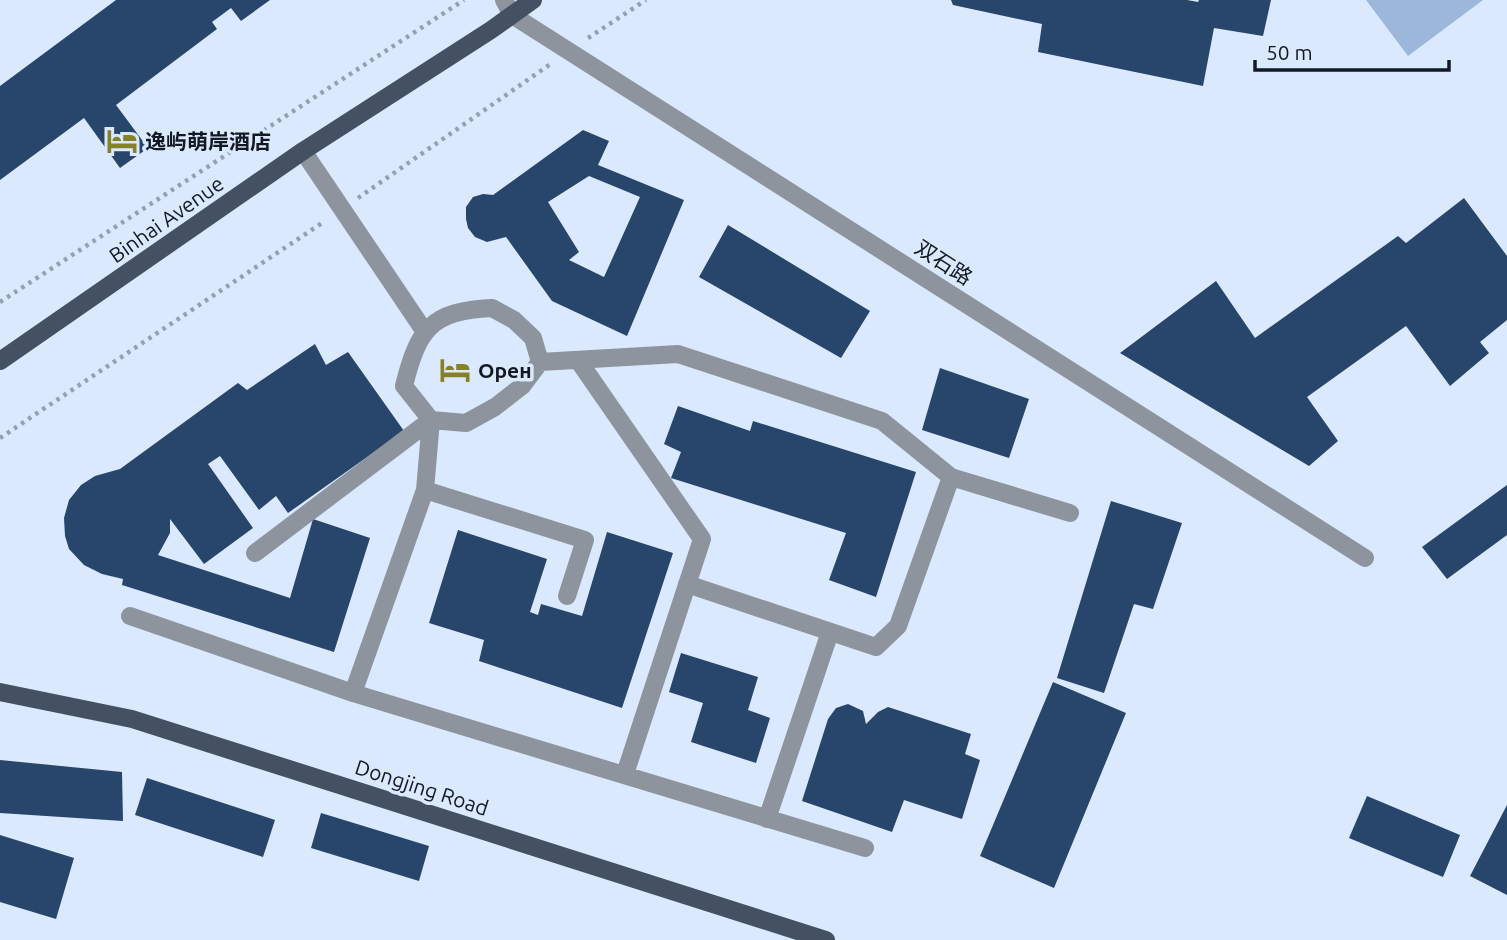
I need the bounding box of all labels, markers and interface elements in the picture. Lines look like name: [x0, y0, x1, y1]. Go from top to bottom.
scale bar: [1255, 28, 1449, 72]
text: 50 m: [1266, 40, 1313, 64]
hotel icon: 逸屿萌岸酒店: [105, 124, 139, 158]
place label: 逸屿萌岸酒店: [145, 129, 271, 153]
street label: Binhai Avenue: [104, 171, 228, 267]
street label: 双石路: [911, 235, 977, 289]
hotel icon: Oрен: [438, 353, 472, 387]
place label: Oрен: [478, 358, 532, 382]
street label: Dongjing Road: [352, 754, 492, 820]

